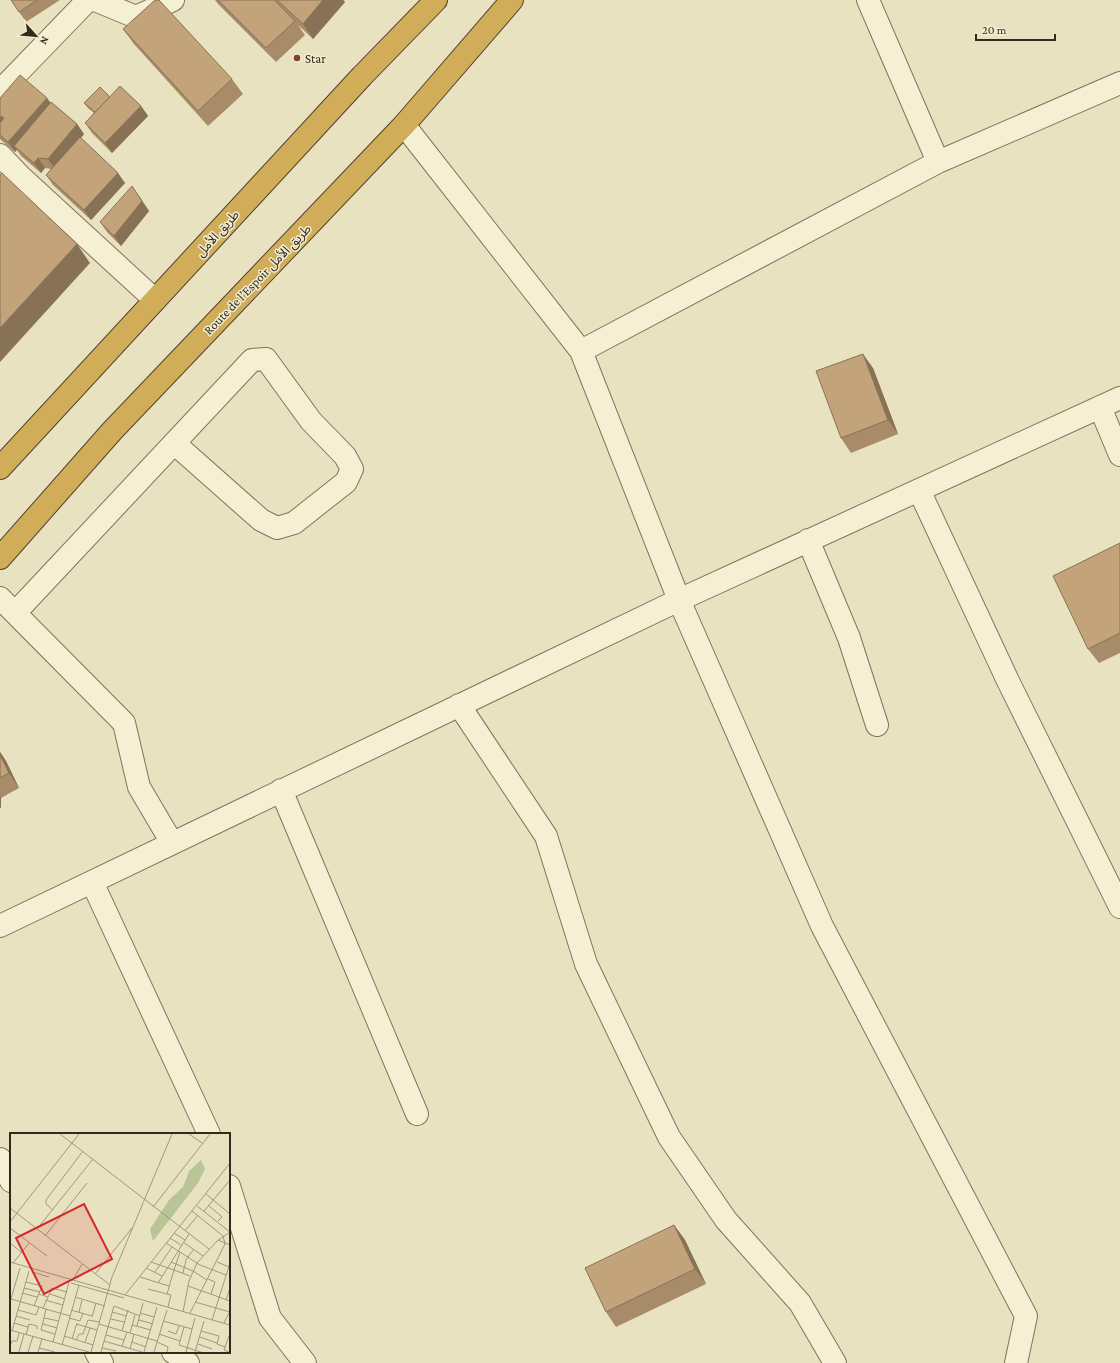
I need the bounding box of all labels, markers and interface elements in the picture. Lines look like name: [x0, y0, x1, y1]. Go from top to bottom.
north arrow: [16, 16, 56, 56]
scale bar: [976, 16, 1055, 42]
text: 20 m: [982, 23, 1007, 37]
text: N: [38, 34, 52, 47]
place label: Star: [305, 51, 326, 66]
marker: Star: [292, 53, 302, 63]
street label: طريق الأمل: [193, 207, 243, 260]
street label: Route de l’Espoir طريق الأمل: [201, 221, 315, 338]
inset map: [10, 1133, 230, 1353]

